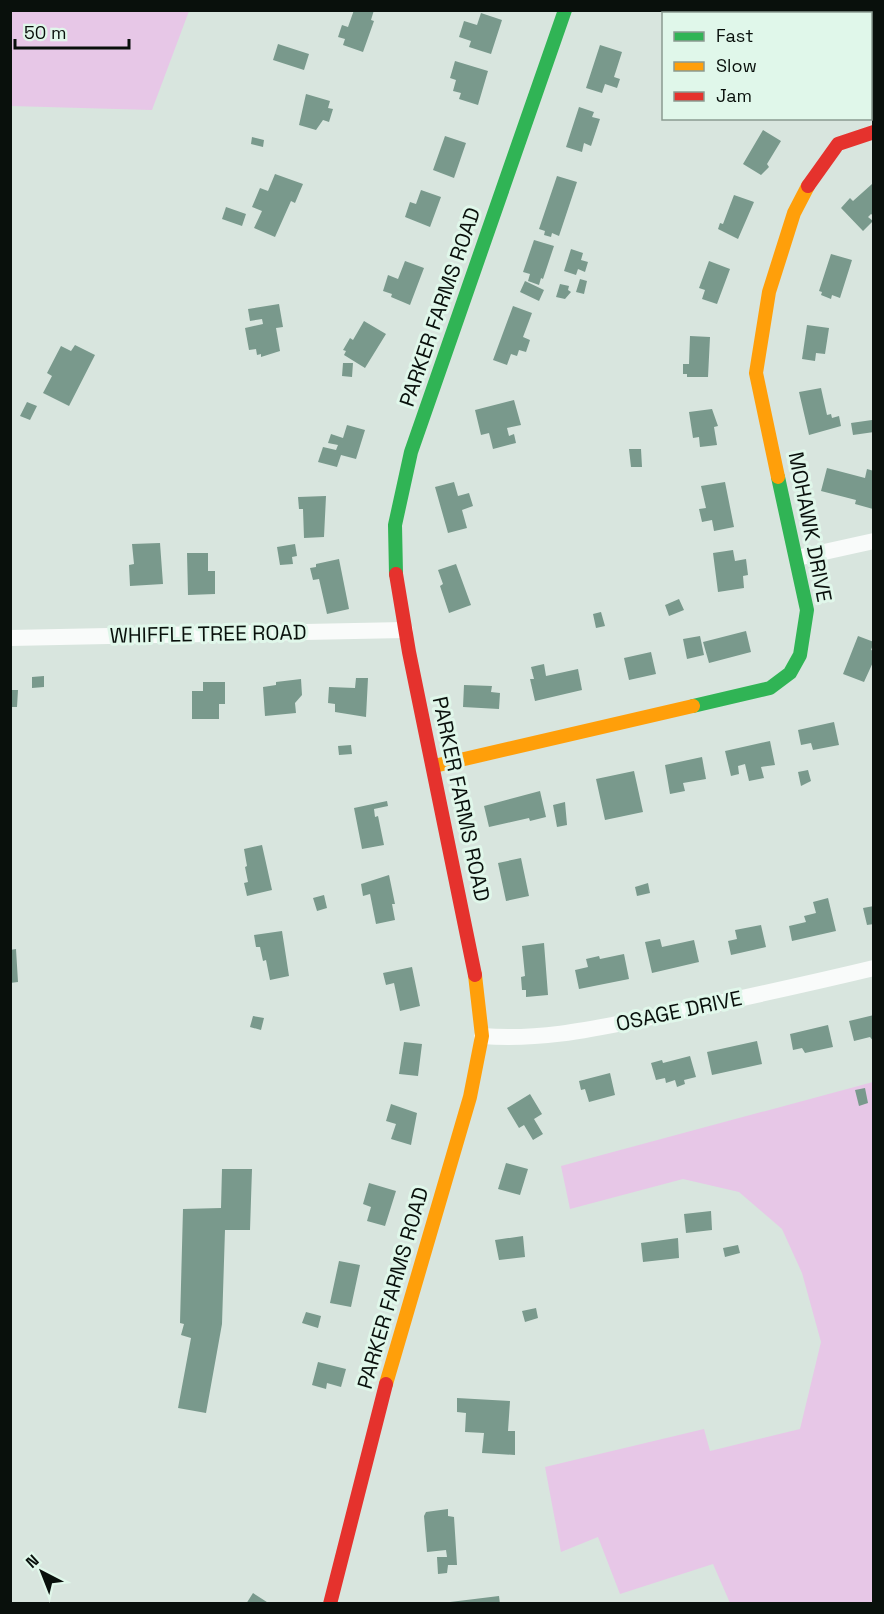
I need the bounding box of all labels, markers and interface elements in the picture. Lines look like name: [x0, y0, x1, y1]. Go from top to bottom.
scale bar: [15, 12, 129, 50]
legend: [662, 12, 872, 120]
text: 50 m: [24, 21, 66, 44]
text: Fast: [716, 24, 753, 47]
text: Slow: [716, 54, 757, 77]
text: Jam: [716, 84, 752, 107]
street label: PARKER FARMS ROAD: [393, 204, 486, 410]
street label: MOHAWK DRIVE: [783, 450, 838, 604]
street label: WHIFFLE TREE ROAD: [109, 618, 307, 649]
street label: PARKER FARMS ROAD: [427, 694, 496, 904]
street label: OSAGE DRIVE: [613, 984, 744, 1037]
street label: PARKER FARMS ROAD: [351, 1184, 434, 1392]
north arrow: [12, 1542, 72, 1602]
text: N: [21, 1550, 43, 1573]

